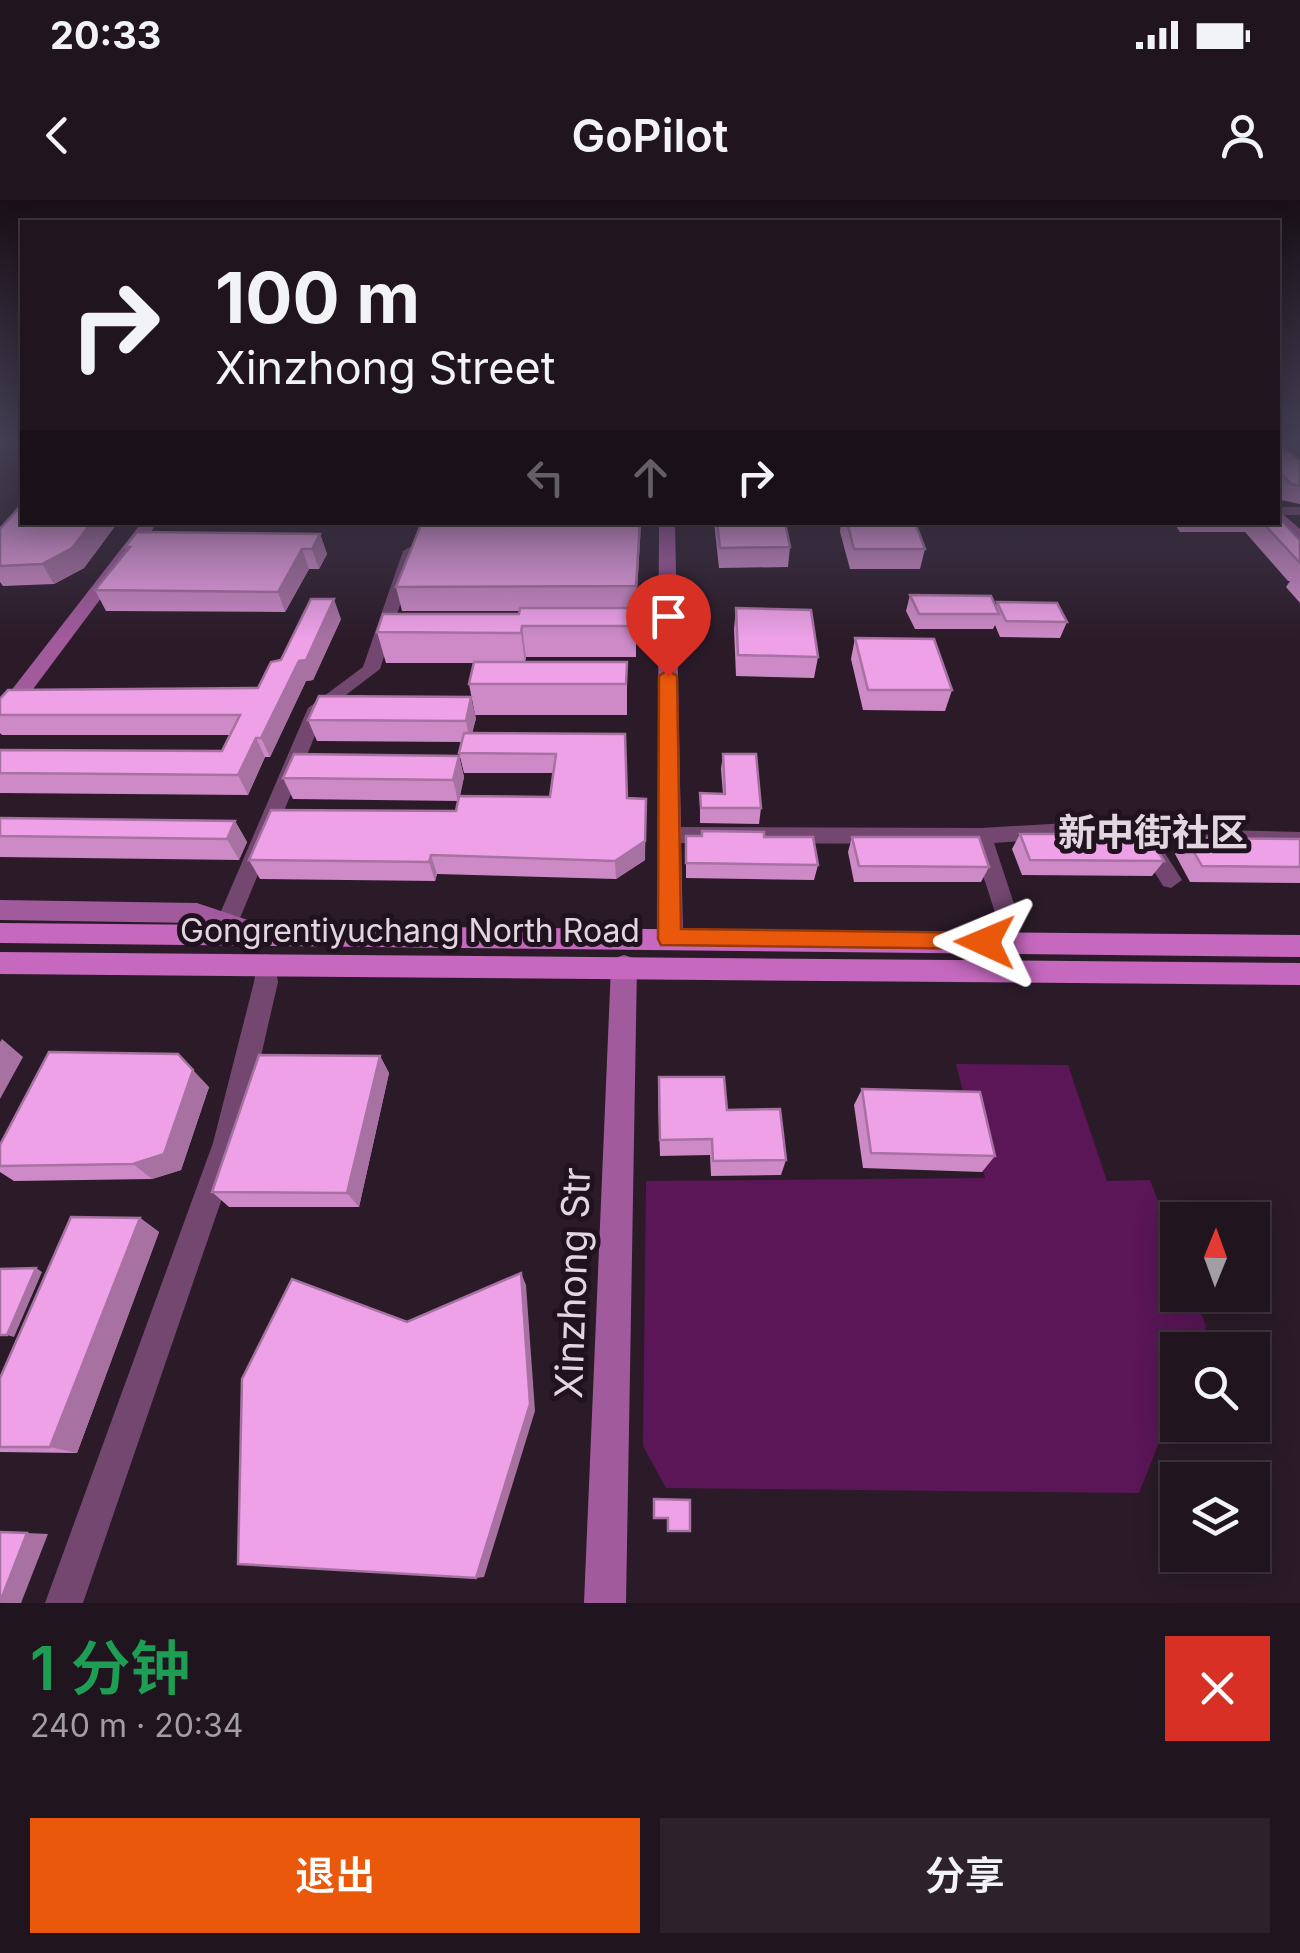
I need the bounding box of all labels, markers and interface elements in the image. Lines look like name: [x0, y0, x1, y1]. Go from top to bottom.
text: 20:33: [50, 12, 161, 58]
icon: back: [30, 108, 85, 163]
text: GoPilot: [572, 108, 728, 163]
icon: person: [1215, 108, 1270, 163]
text: 100 m: [215, 255, 420, 340]
icon: right: [50, 260, 180, 390]
text: Xinzhong Street: [215, 340, 555, 395]
icon: left: [518, 450, 573, 505]
icon: ahead: [623, 450, 678, 505]
icon: right: [728, 450, 783, 505]
pin: [626, 574, 711, 677]
icon: arrive: [641, 589, 696, 644]
district label: 新中街社区: [1058, 809, 1248, 855]
position arrow: [933, 890, 1037, 994]
street label: Gongrentiyuchang North Road: [180, 911, 640, 950]
street label: Xinzhong Str: [545, 1167, 599, 1399]
north arrow: [1160, 1202, 1270, 1312]
map controls: [1160, 1202, 1270, 1572]
button: search: [1160, 1332, 1270, 1442]
button: layers: [1160, 1462, 1270, 1572]
text: 1 分钟: [30, 1632, 191, 1704]
button: close: [1165, 1636, 1270, 1741]
text: 240 m · 20:34: [30, 1706, 243, 1745]
button: 退出: [30, 1818, 640, 1933]
button: 分享: [660, 1818, 1270, 1933]

